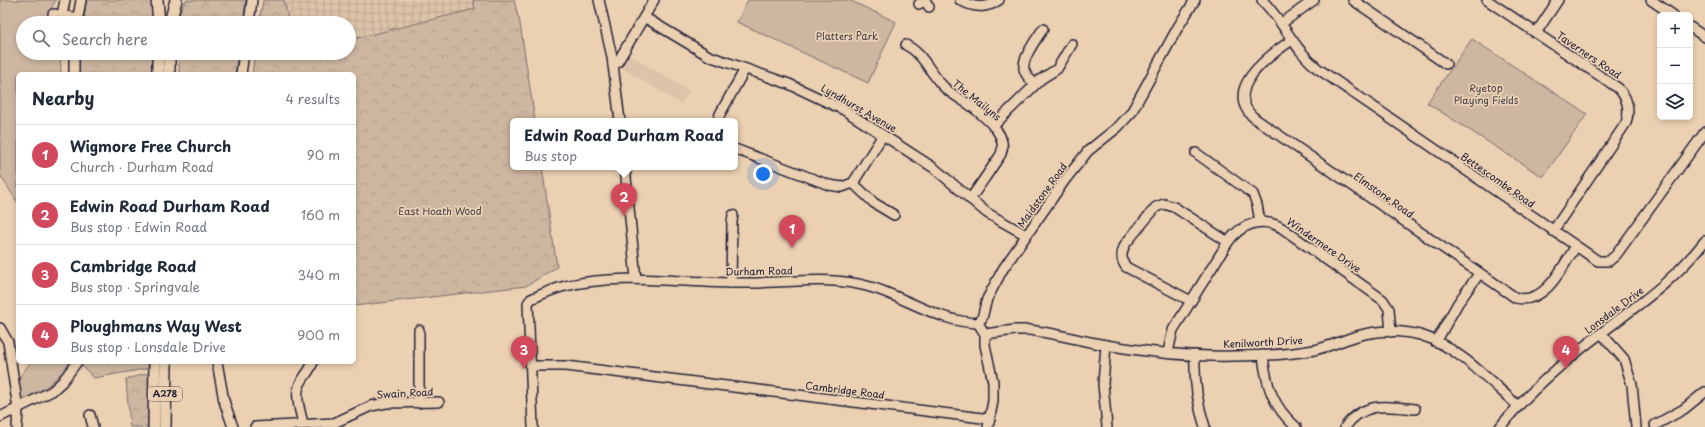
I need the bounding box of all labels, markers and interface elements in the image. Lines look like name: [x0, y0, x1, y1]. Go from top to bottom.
map controls: [1657, 12, 1693, 120]
button: +: [1657, 12, 1693, 48]
search box: [16, 16, 356, 60]
icon: search: [30, 27, 52, 49]
text: Search here: [62, 27, 148, 50]
street label: Taverners Road: [1554, 27, 1625, 82]
park label: Platters Park: [816, 28, 878, 43]
button: −: [1657, 48, 1693, 84]
street label: The Mailyns: [950, 75, 1005, 124]
street label: Lyndhurst Avenue: [818, 80, 900, 137]
park label: Ryetop Playing Fields: [1454, 80, 1519, 107]
button: layers: [1657, 84, 1693, 120]
text: Nearby: [32, 85, 94, 111]
text: 4 results: [286, 89, 340, 108]
popup: [510, 118, 738, 170]
text: Edwin Road Durham Road: [524, 123, 724, 146]
text: Wigmore Free Church: [70, 134, 231, 157]
text: 1: [42, 145, 48, 164]
text: 90 m: [307, 145, 340, 164]
text: Bus stop: [524, 146, 577, 165]
street label: Bettescombe Road: [1458, 148, 1539, 211]
text: Church · Durham Road: [70, 157, 213, 176]
street label: Maidstone Road: [1013, 159, 1070, 230]
your location: [753, 164, 773, 184]
street label: Elmstone Road: [1351, 168, 1418, 221]
pin: 2: [611, 183, 637, 216]
text: Edwin Road Durham Road: [70, 194, 270, 217]
park label: East Hoath Wood: [398, 203, 482, 218]
text: 2: [40, 205, 50, 224]
text: 160 m: [301, 205, 340, 224]
street label: Windermere Drive: [1284, 213, 1364, 276]
pin: 1: [779, 215, 805, 248]
text: Bus stop · Edwin Road: [70, 217, 207, 236]
text: Cambridge Road: [70, 254, 196, 277]
street label: Durham Road: [725, 262, 793, 279]
text: 3: [41, 265, 49, 284]
text: 340 m: [297, 265, 340, 284]
text: Bus stop · Springvale: [70, 277, 200, 296]
street label: Lonsdale Drive: [1581, 282, 1646, 337]
text: Ploughmans Way West: [70, 314, 242, 337]
text: 4: [41, 325, 49, 344]
text: 900 m: [297, 325, 340, 344]
street label: Kenilworth Drive: [1223, 332, 1303, 351]
pin: 3: [511, 336, 537, 369]
pin: 4: [1553, 336, 1579, 369]
text: Bus stop · Lonsdale Drive: [70, 337, 226, 356]
street label: Cambridge Road: [805, 377, 886, 402]
street label: Swain Road: [376, 384, 434, 401]
road number: A278: [148, 387, 182, 401]

